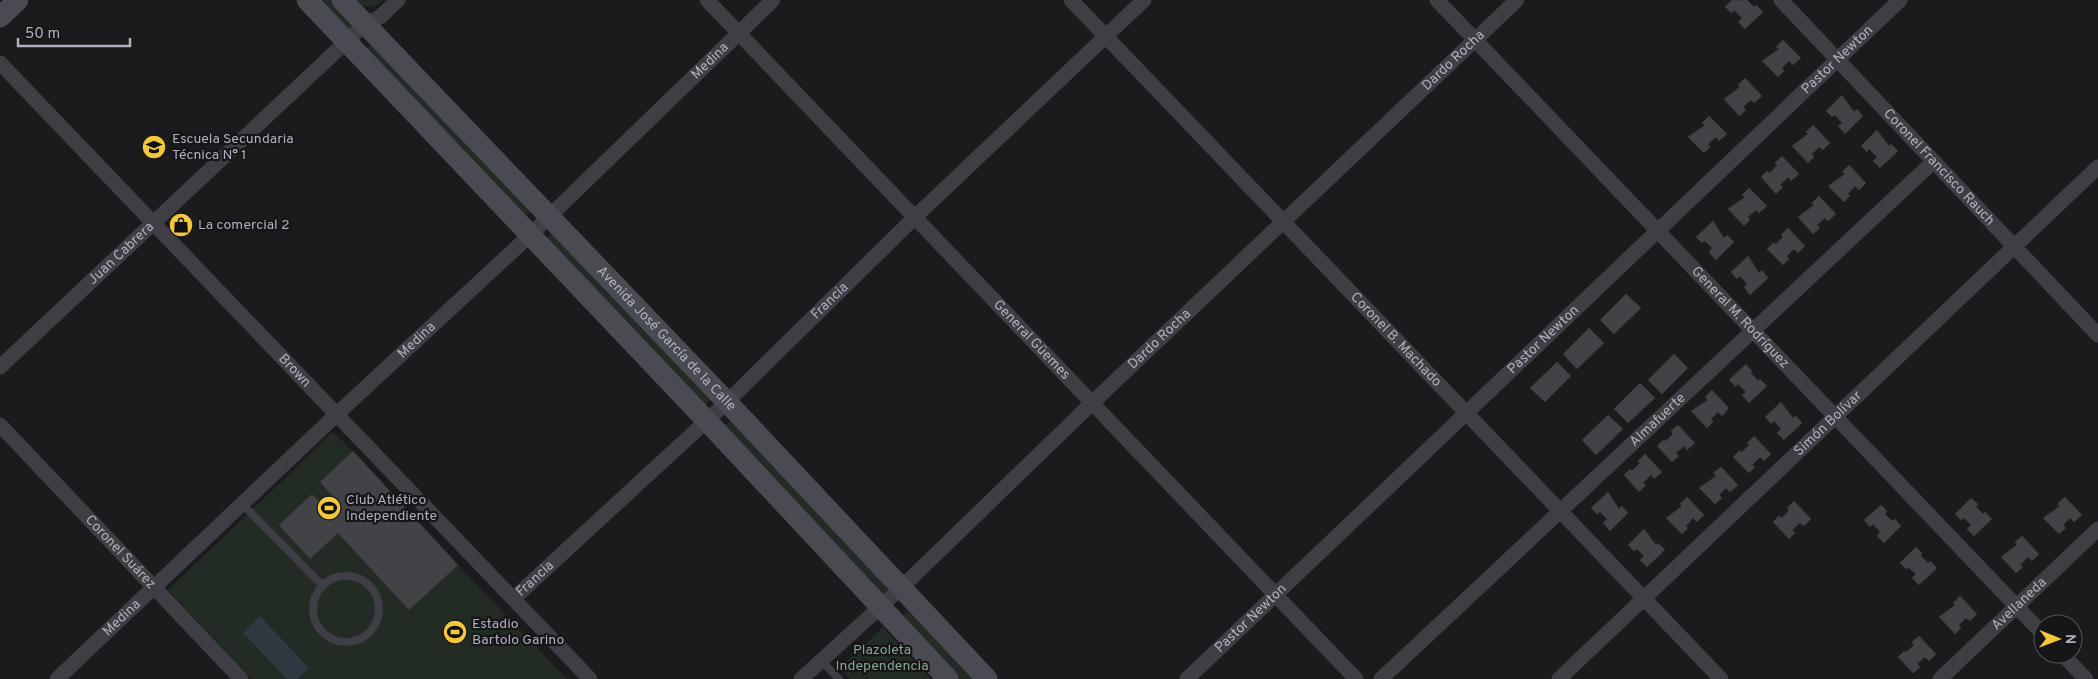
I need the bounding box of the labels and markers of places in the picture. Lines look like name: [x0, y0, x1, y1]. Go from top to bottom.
place label: Escuela Secundaria Técnica N° 1: [172, 131, 294, 164]
school or university icon: Escuela Secundaria Técnica N° 1: [141, 134, 167, 160]
shop icon: La comercial 2: [168, 212, 194, 238]
place label: La comercial 2: [198, 217, 290, 234]
place label: Club Atlético Independiente: [346, 492, 437, 525]
sports icon: Club Atlético Independiente: [316, 495, 342, 521]
place label: Estadio Bartolo Garino: [472, 616, 564, 649]
sports icon: Estadio Bartolo Garino: [442, 619, 468, 645]

